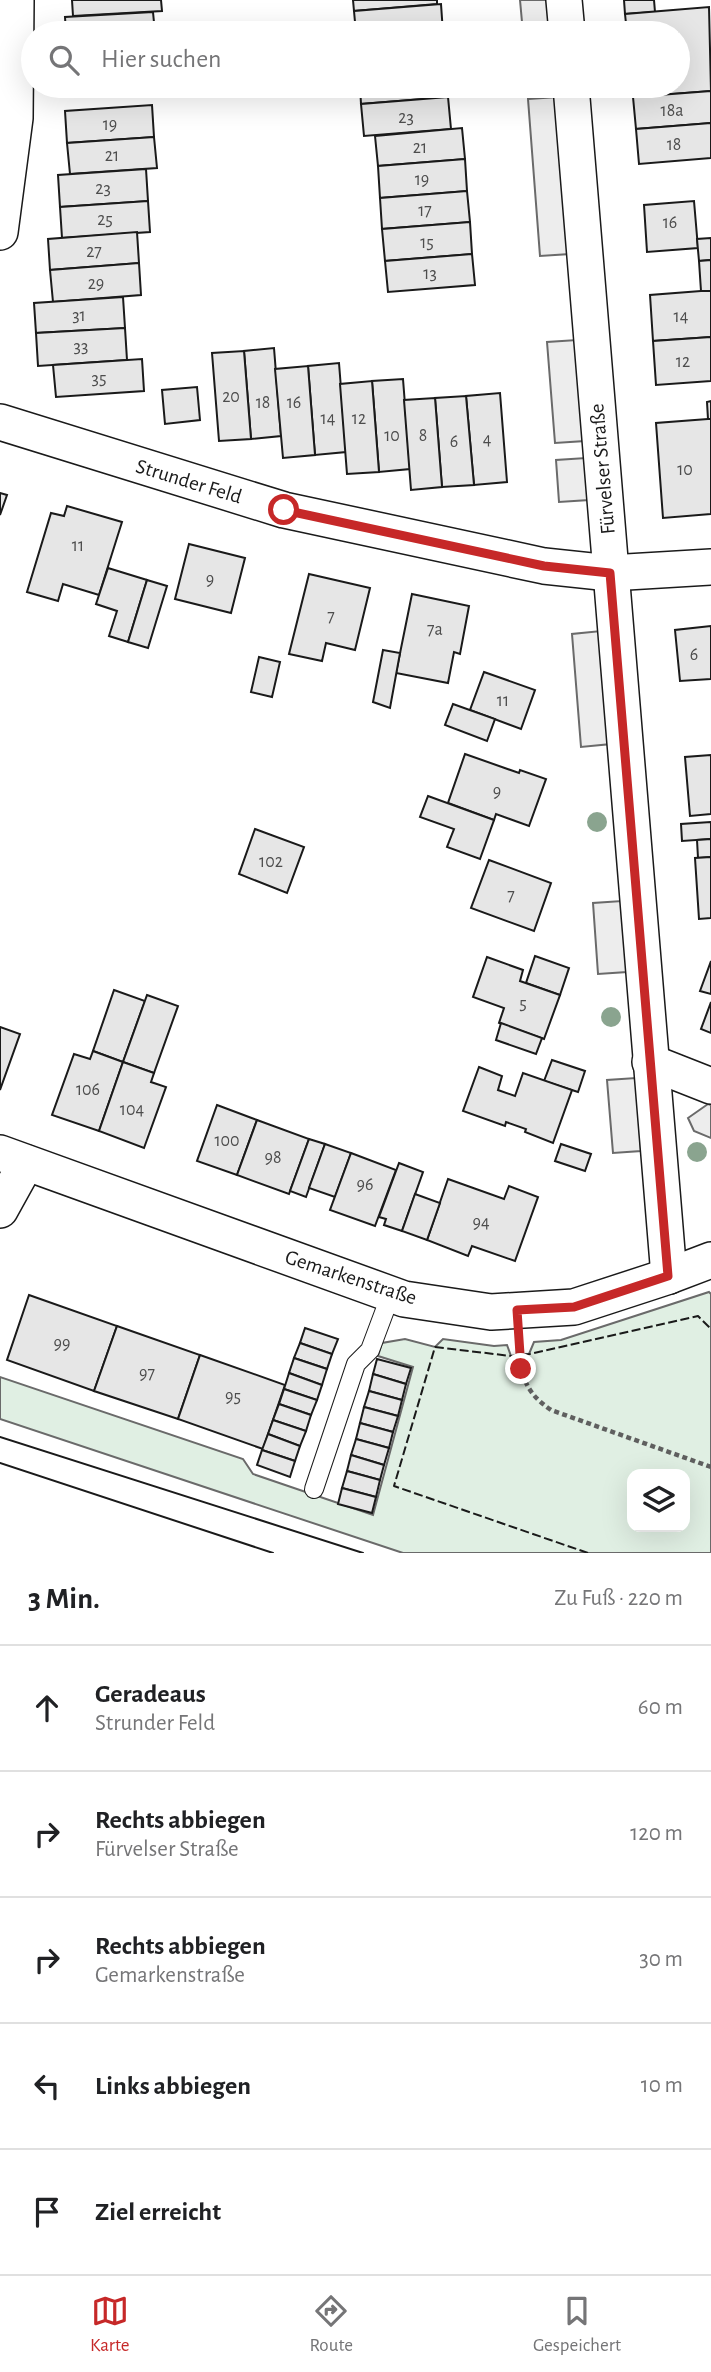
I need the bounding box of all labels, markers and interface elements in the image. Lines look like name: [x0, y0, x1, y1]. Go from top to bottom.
search box: [21, 21, 690, 98]
icon: search: [45, 41, 83, 79]
text: Hier suchen: [101, 46, 222, 72]
house number: 18a: [660, 102, 684, 120]
house number: 23: [398, 109, 414, 127]
house number: 19: [103, 116, 117, 134]
house number: 18: [667, 136, 681, 154]
house number: 21: [413, 139, 427, 157]
house number: 21: [105, 147, 119, 165]
house number: 19: [415, 171, 429, 189]
house number: 23: [95, 180, 111, 198]
house number: 17: [418, 202, 432, 220]
house number: 25: [97, 211, 113, 229]
house number: 16: [663, 214, 677, 232]
house number: 15: [420, 234, 434, 252]
house number: 27: [86, 243, 102, 261]
house number: 13: [423, 265, 437, 283]
house number: 29: [88, 275, 104, 293]
house number: 31: [72, 307, 86, 325]
house number: 14: [674, 308, 689, 326]
house number: 33: [74, 338, 88, 356]
house number: 12: [676, 353, 690, 371]
house number: 35: [92, 370, 106, 388]
house number: 20: [222, 388, 240, 406]
house number: 18: [256, 394, 270, 412]
house number: 16: [287, 394, 301, 412]
street label: Fürvelser Straße: [586, 403, 619, 535]
house number: 14: [321, 410, 336, 428]
house number: 12: [352, 410, 366, 428]
house number: 10: [384, 427, 400, 445]
house number: 8: [419, 427, 427, 445]
house number: 4: [483, 431, 492, 449]
house number: 6: [450, 433, 458, 451]
street label: Strunder Feld: [133, 455, 244, 508]
house number: 10: [677, 461, 693, 479]
route start: [268, 494, 299, 525]
house number: 11: [72, 537, 84, 555]
house number: 9: [206, 571, 214, 589]
house number: 7: [327, 608, 335, 626]
house number: 7a: [427, 621, 443, 639]
house number: 6: [690, 646, 698, 664]
house number: 11: [497, 692, 509, 710]
house number: 9: [493, 783, 501, 801]
house number: 102: [259, 853, 283, 871]
house number: 7: [507, 887, 515, 905]
house number: 5: [519, 995, 527, 1013]
house number: 106: [76, 1081, 100, 1099]
house number: 104: [120, 1101, 145, 1119]
house number: 100: [214, 1132, 240, 1150]
house number: 98: [265, 1149, 282, 1167]
house number: 96: [357, 1176, 373, 1194]
house number: 94: [472, 1214, 490, 1232]
street label: Gemarkenstraße: [283, 1246, 419, 1309]
house number: 99: [54, 1335, 70, 1353]
route end: [505, 1353, 536, 1384]
house number: 97: [139, 1365, 155, 1383]
house number: 95: [225, 1388, 241, 1406]
map controls: [627, 1469, 690, 1532]
button: layers: [627, 1469, 690, 1532]
text: 3 Min.: [28, 1584, 100, 1614]
text: Zu Fuß · 220 m: [554, 1587, 683, 1610]
text: Geradeaus: [95, 1681, 206, 1707]
icon: ahead: [28, 1689, 66, 1727]
text: 60 m: [638, 1696, 683, 1719]
text: Strunder Feld: [95, 1712, 215, 1735]
text: Rechts abbiegen: [95, 1807, 266, 1833]
icon: right: [28, 1815, 66, 1853]
text: 120 m: [630, 1822, 683, 1845]
text: Fürvelser Straße: [95, 1838, 239, 1861]
text: Rechts abbiegen: [95, 1933, 266, 1959]
icon: right: [28, 1941, 66, 1979]
text: 30 m: [639, 1948, 683, 1971]
text: Gemarkenstraße: [95, 1964, 245, 1987]
icon: left: [28, 2067, 66, 2105]
text: Links abbiegen: [95, 2073, 251, 2099]
text: 10 m: [641, 2074, 683, 2097]
icon: arrive: [28, 2193, 66, 2231]
text: Ziel erreicht: [95, 2199, 221, 2225]
tab: Karte: [90, 2292, 129, 2357]
tab: Route: [310, 2292, 353, 2357]
tab: Gespeichert: [533, 2292, 621, 2357]

